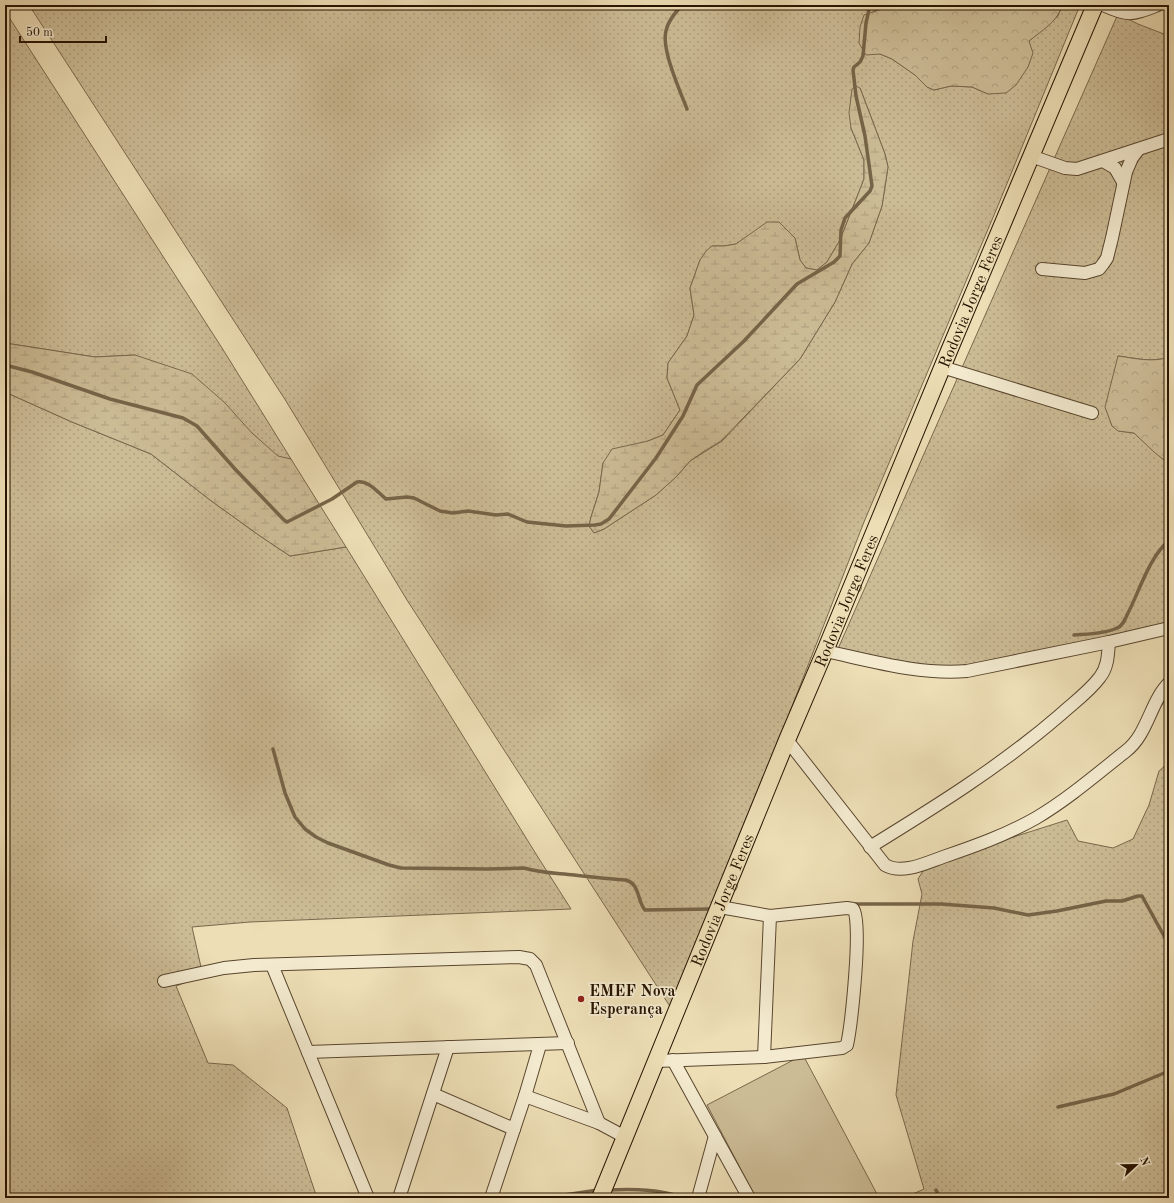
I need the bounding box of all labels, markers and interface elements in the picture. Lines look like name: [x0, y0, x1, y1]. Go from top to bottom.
scale bar: [20, 18, 106, 44]
text: 50 m: [26, 26, 53, 39]
street label: Rodovia Jorge Feres: [937, 234, 1007, 371]
street label: Rodovia Jorge Feres: [813, 533, 882, 670]
street label: Rodovia Jorge Feres: [689, 832, 758, 969]
place label: EMEF Nova Esperança: [589, 984, 676, 1018]
marker: EMEF Nova Esperança: [576, 994, 586, 1004]
north arrow: [1116, 1145, 1156, 1185]
text: N: [1137, 1156, 1151, 1168]

